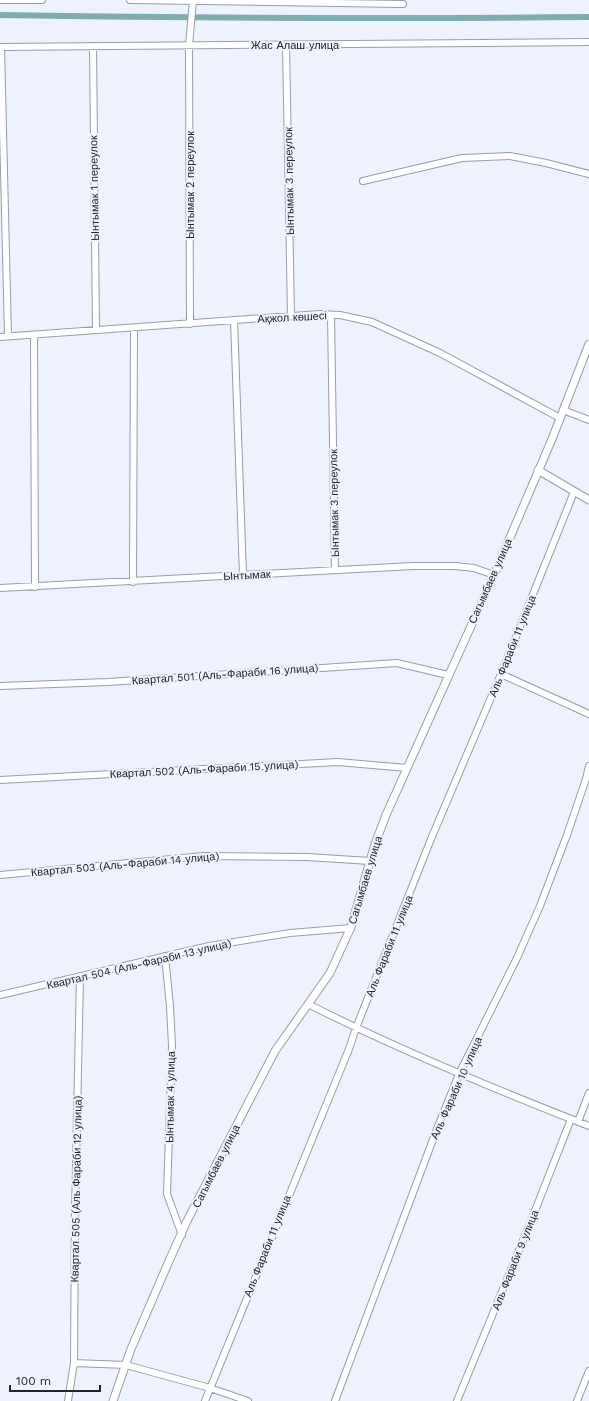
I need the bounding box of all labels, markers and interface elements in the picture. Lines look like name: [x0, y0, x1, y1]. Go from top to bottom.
street label: Жас Алаш улица: [251, 39, 340, 52]
street label: Ынтымак 3 переулок: [282, 127, 297, 235]
street label: Ынтымак 2 переулок: [184, 131, 197, 239]
street label: Ынтымак 1 переулок: [87, 135, 102, 241]
street label: Ақжол көшесі: [257, 309, 327, 326]
street label: Ынтымак 3 переулок: [327, 449, 342, 557]
street label: Сагымбаев улица: [466, 536, 515, 626]
street label: Ынтымак: [223, 568, 271, 583]
street label: Аль Фараби 11 улица: [486, 593, 539, 699]
street label: Квартал 501 (Аль-Фараби 16 улица): [131, 661, 319, 688]
street label: Квартал 502 (Аль-Фараби 15 улица): [109, 758, 299, 781]
street label: Сагымбаев улица: [346, 834, 385, 926]
street label: Квартал 503 (Аль-Фараби 14 улица): [30, 850, 220, 879]
street label: Аль Фараби 11 улица: [363, 893, 416, 999]
street label: Квартал 504 (Аль-Фараби 13 улица): [45, 937, 233, 992]
street label: Аль Фараби 10 улица: [428, 1034, 485, 1142]
street label: Ынтымак 4 улица: [163, 1050, 178, 1143]
street label: Квартал 505 (Аль Фараби 12 улица): [68, 1095, 85, 1283]
street label: Сагымбаев улица: [190, 1122, 243, 1210]
street label: Аль Фараби 11 улица: [241, 1193, 294, 1299]
street label: Аль Фараби 9 улица: [489, 1207, 542, 1312]
scale bar: [10, 1367, 100, 1393]
text: 100 m: [16, 1374, 51, 1388]

